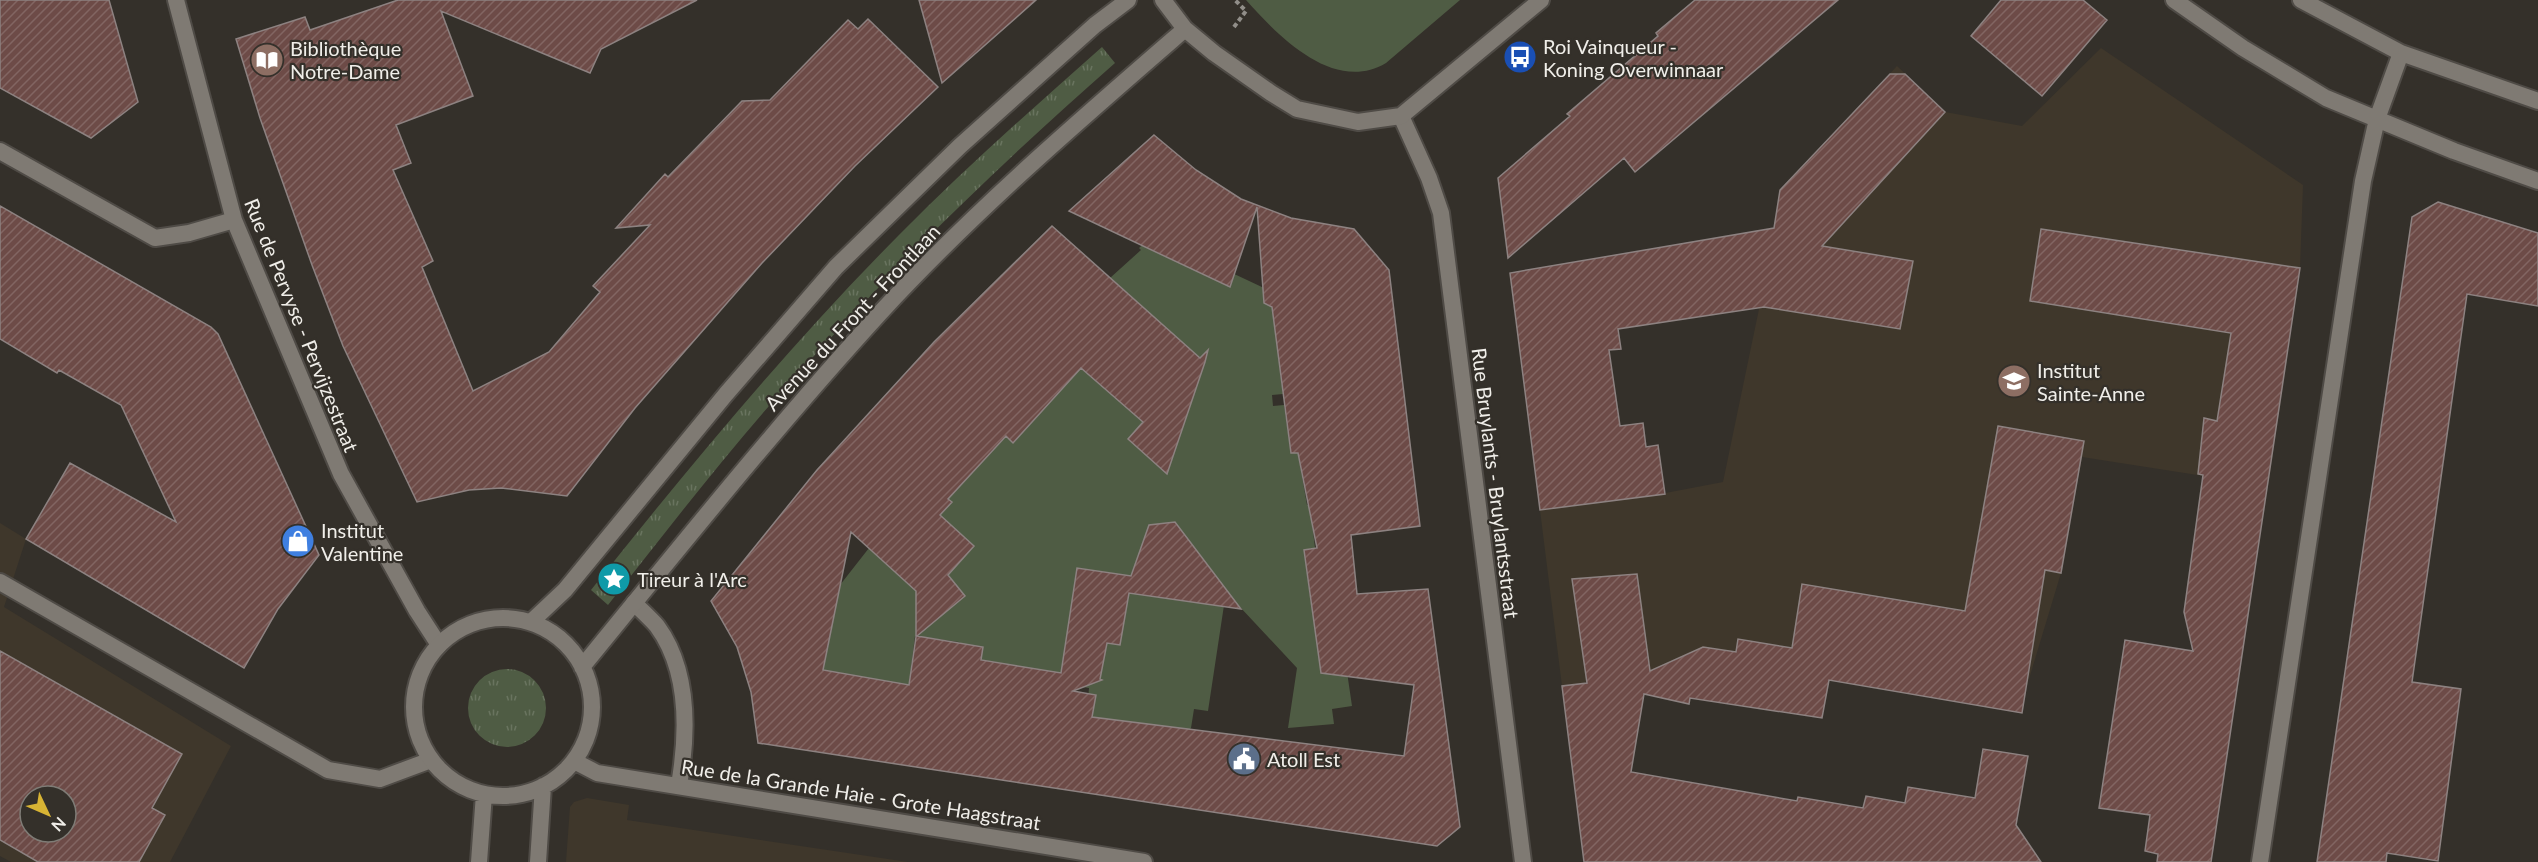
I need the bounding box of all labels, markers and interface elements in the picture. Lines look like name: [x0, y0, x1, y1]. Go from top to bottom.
place label: Roi Vainqueur - Koning Overwinnaar: [1543, 34, 1724, 81]
place label: Bibliothèque Notre-Dame: [290, 36, 401, 83]
bus stop icon: Roi Vainqueur - Koning Overwinnaar: [1502, 39, 1538, 75]
library icon: Bibliothèque Notre-Dame: [249, 42, 285, 78]
street label: Rue de Pervyse - Pervijzestraat: [240, 195, 364, 455]
street label: Avenue du Front - Frontlaan: [759, 219, 945, 415]
street label: Rue Bruylants - Bruylantsstraat: [1467, 346, 1525, 620]
place label: Institut Sainte-Anne: [2037, 358, 2145, 405]
school or university icon: Institut Sainte-Anne: [1996, 363, 2032, 399]
place label: Institut Valentine: [321, 518, 403, 565]
shop icon: Institut Valentine: [280, 523, 316, 559]
place icon: Tireur à l'Arc: [596, 561, 632, 597]
place label: Tireur à l'Arc: [637, 567, 747, 591]
public building icon: Atoll Est: [1226, 741, 1262, 777]
place label: Atoll Est: [1267, 747, 1340, 771]
street label: Rue de la Grande Haie - Grote Haagstraat: [680, 754, 1042, 834]
north arrow: [18, 784, 78, 844]
text: N: [48, 814, 70, 836]

